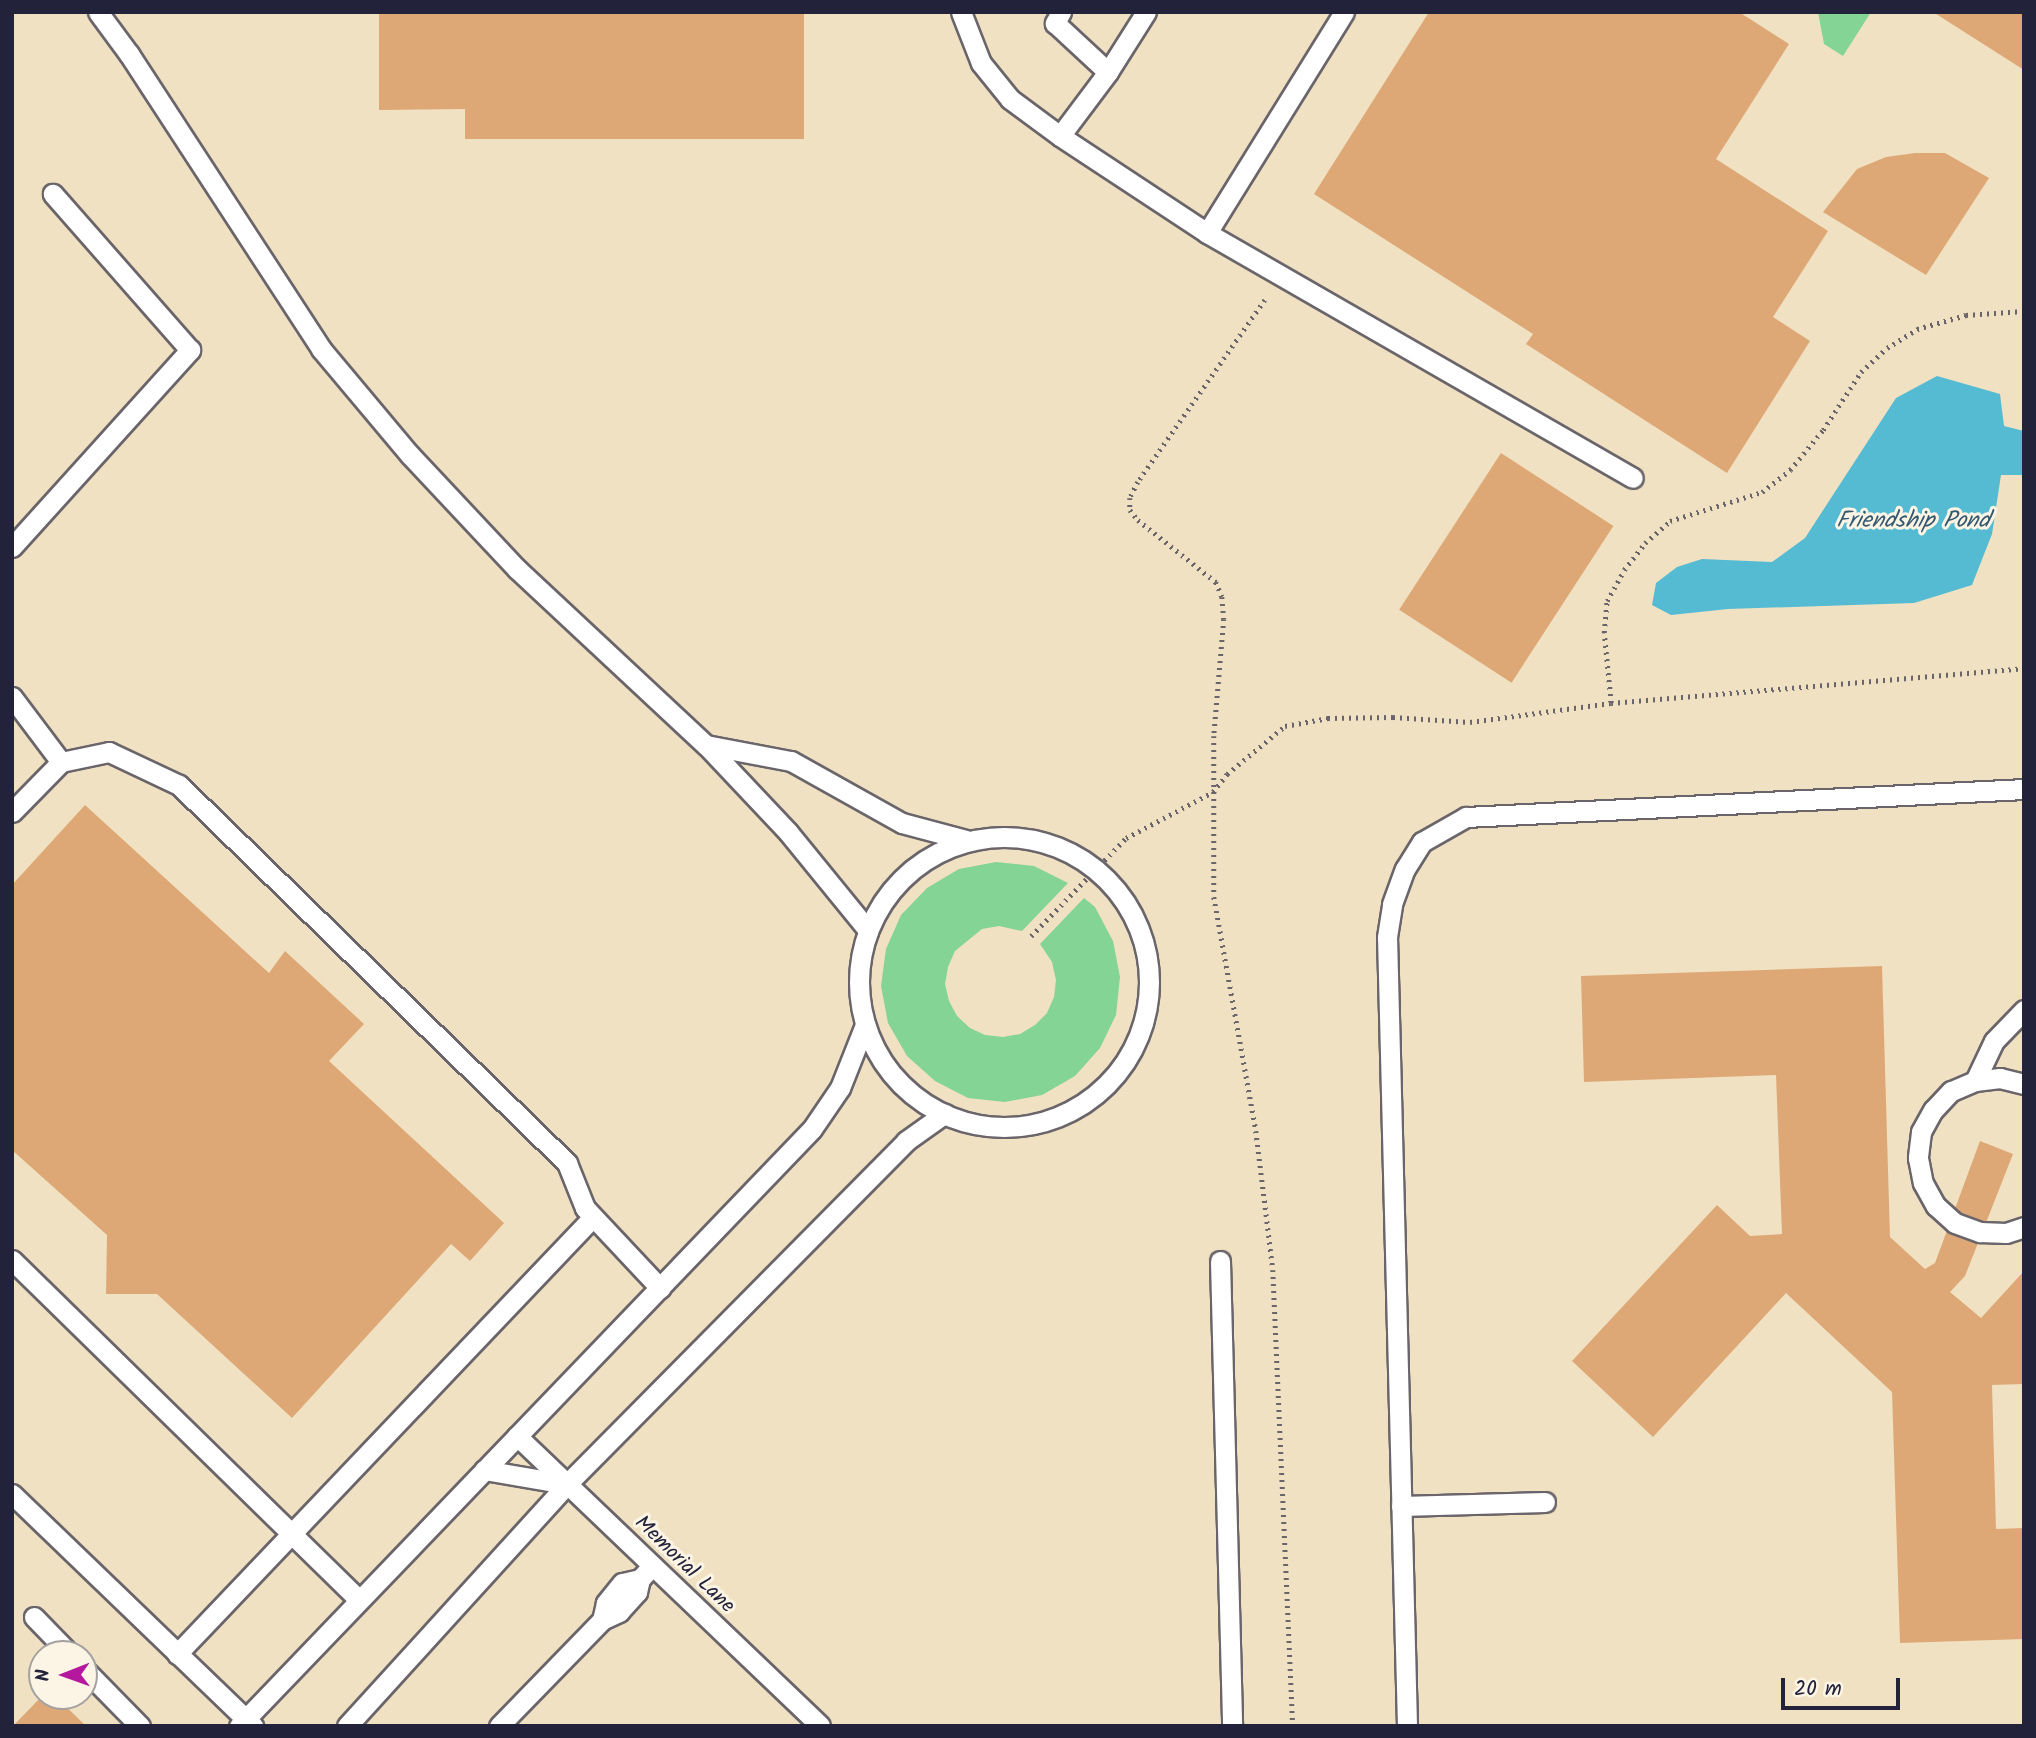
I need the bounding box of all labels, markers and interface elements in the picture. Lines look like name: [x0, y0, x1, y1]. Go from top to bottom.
water label: Friendship Pond: [1836, 507, 1990, 535]
street label: Memorial Lane: [629, 1511, 739, 1619]
north arrow: [28, 1640, 98, 1710]
scale bar: [1784, 1664, 1903, 1708]
text: N: [29, 1669, 59, 1682]
text: 20 m: [1794, 1673, 1842, 1706]

